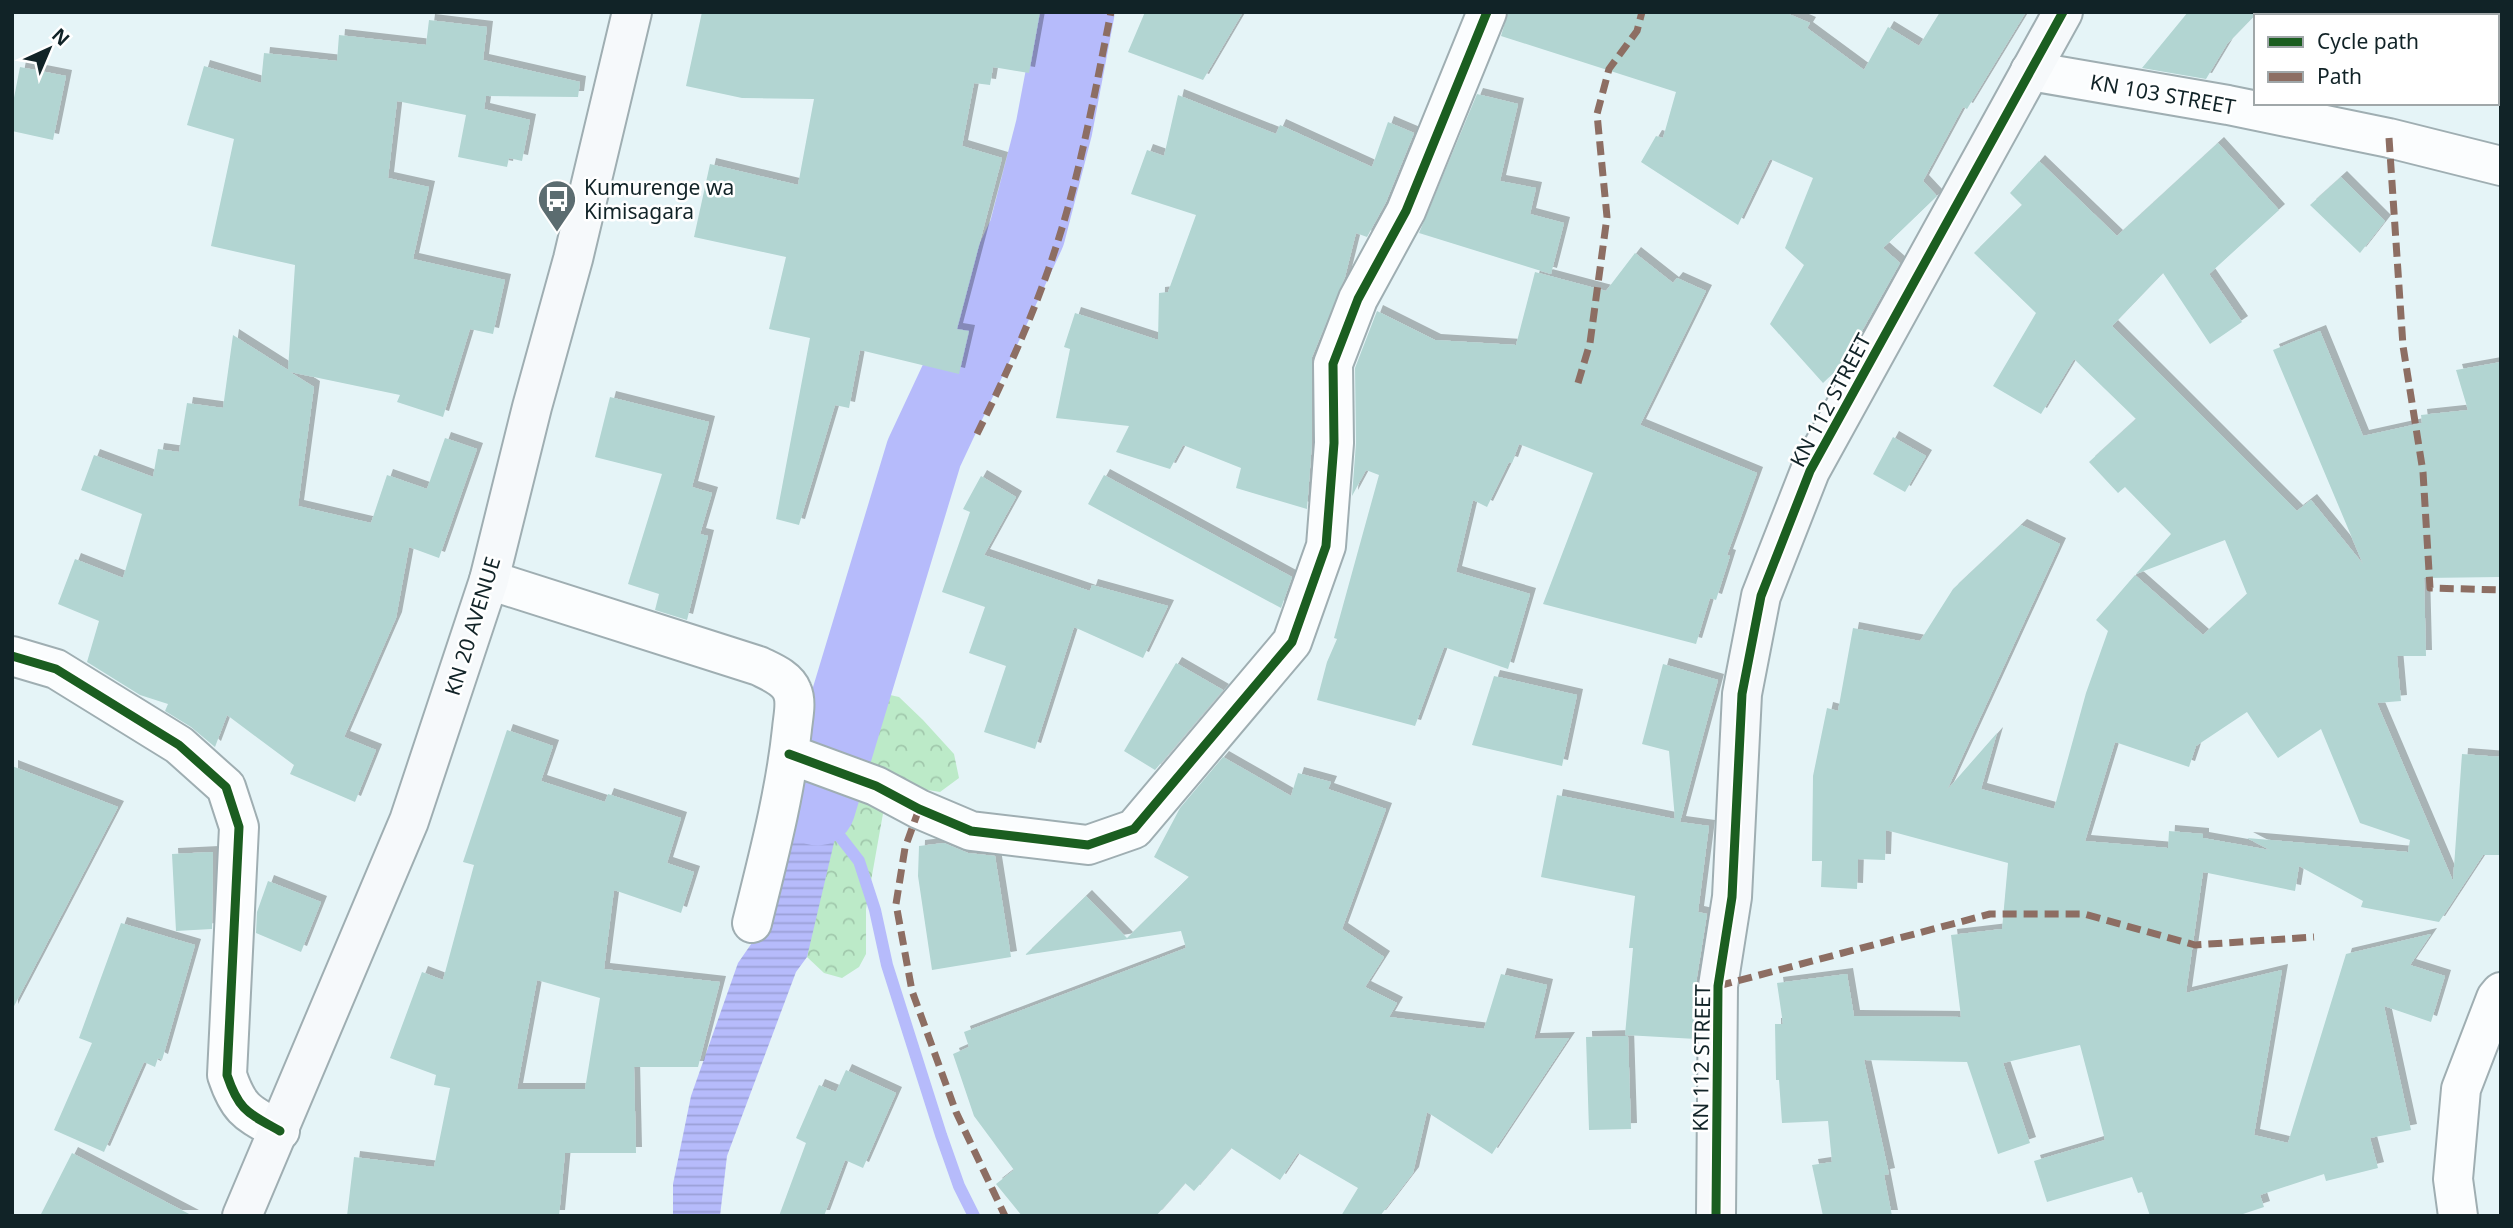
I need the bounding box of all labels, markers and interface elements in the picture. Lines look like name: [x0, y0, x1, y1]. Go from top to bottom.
north arrow: [14, 14, 84, 84]
legend: [2254, 14, 2499, 105]
text: N: [46, 22, 75, 51]
text: Cycle path: [2317, 27, 2419, 55]
text: Path: [2317, 62, 2362, 90]
street label: KN 103 STREET: [2088, 67, 2238, 121]
place label: Kumurenge wa Kimisagara: [584, 173, 734, 225]
bus stop icon: Kumurenge wa Kimisagara: [536, 178, 578, 233]
street label: KN 112 STREET: [1783, 328, 1877, 472]
street label: KN 20 AVENUE: [438, 553, 506, 699]
street label: KN 112 STREET: [1686, 984, 1716, 1132]

